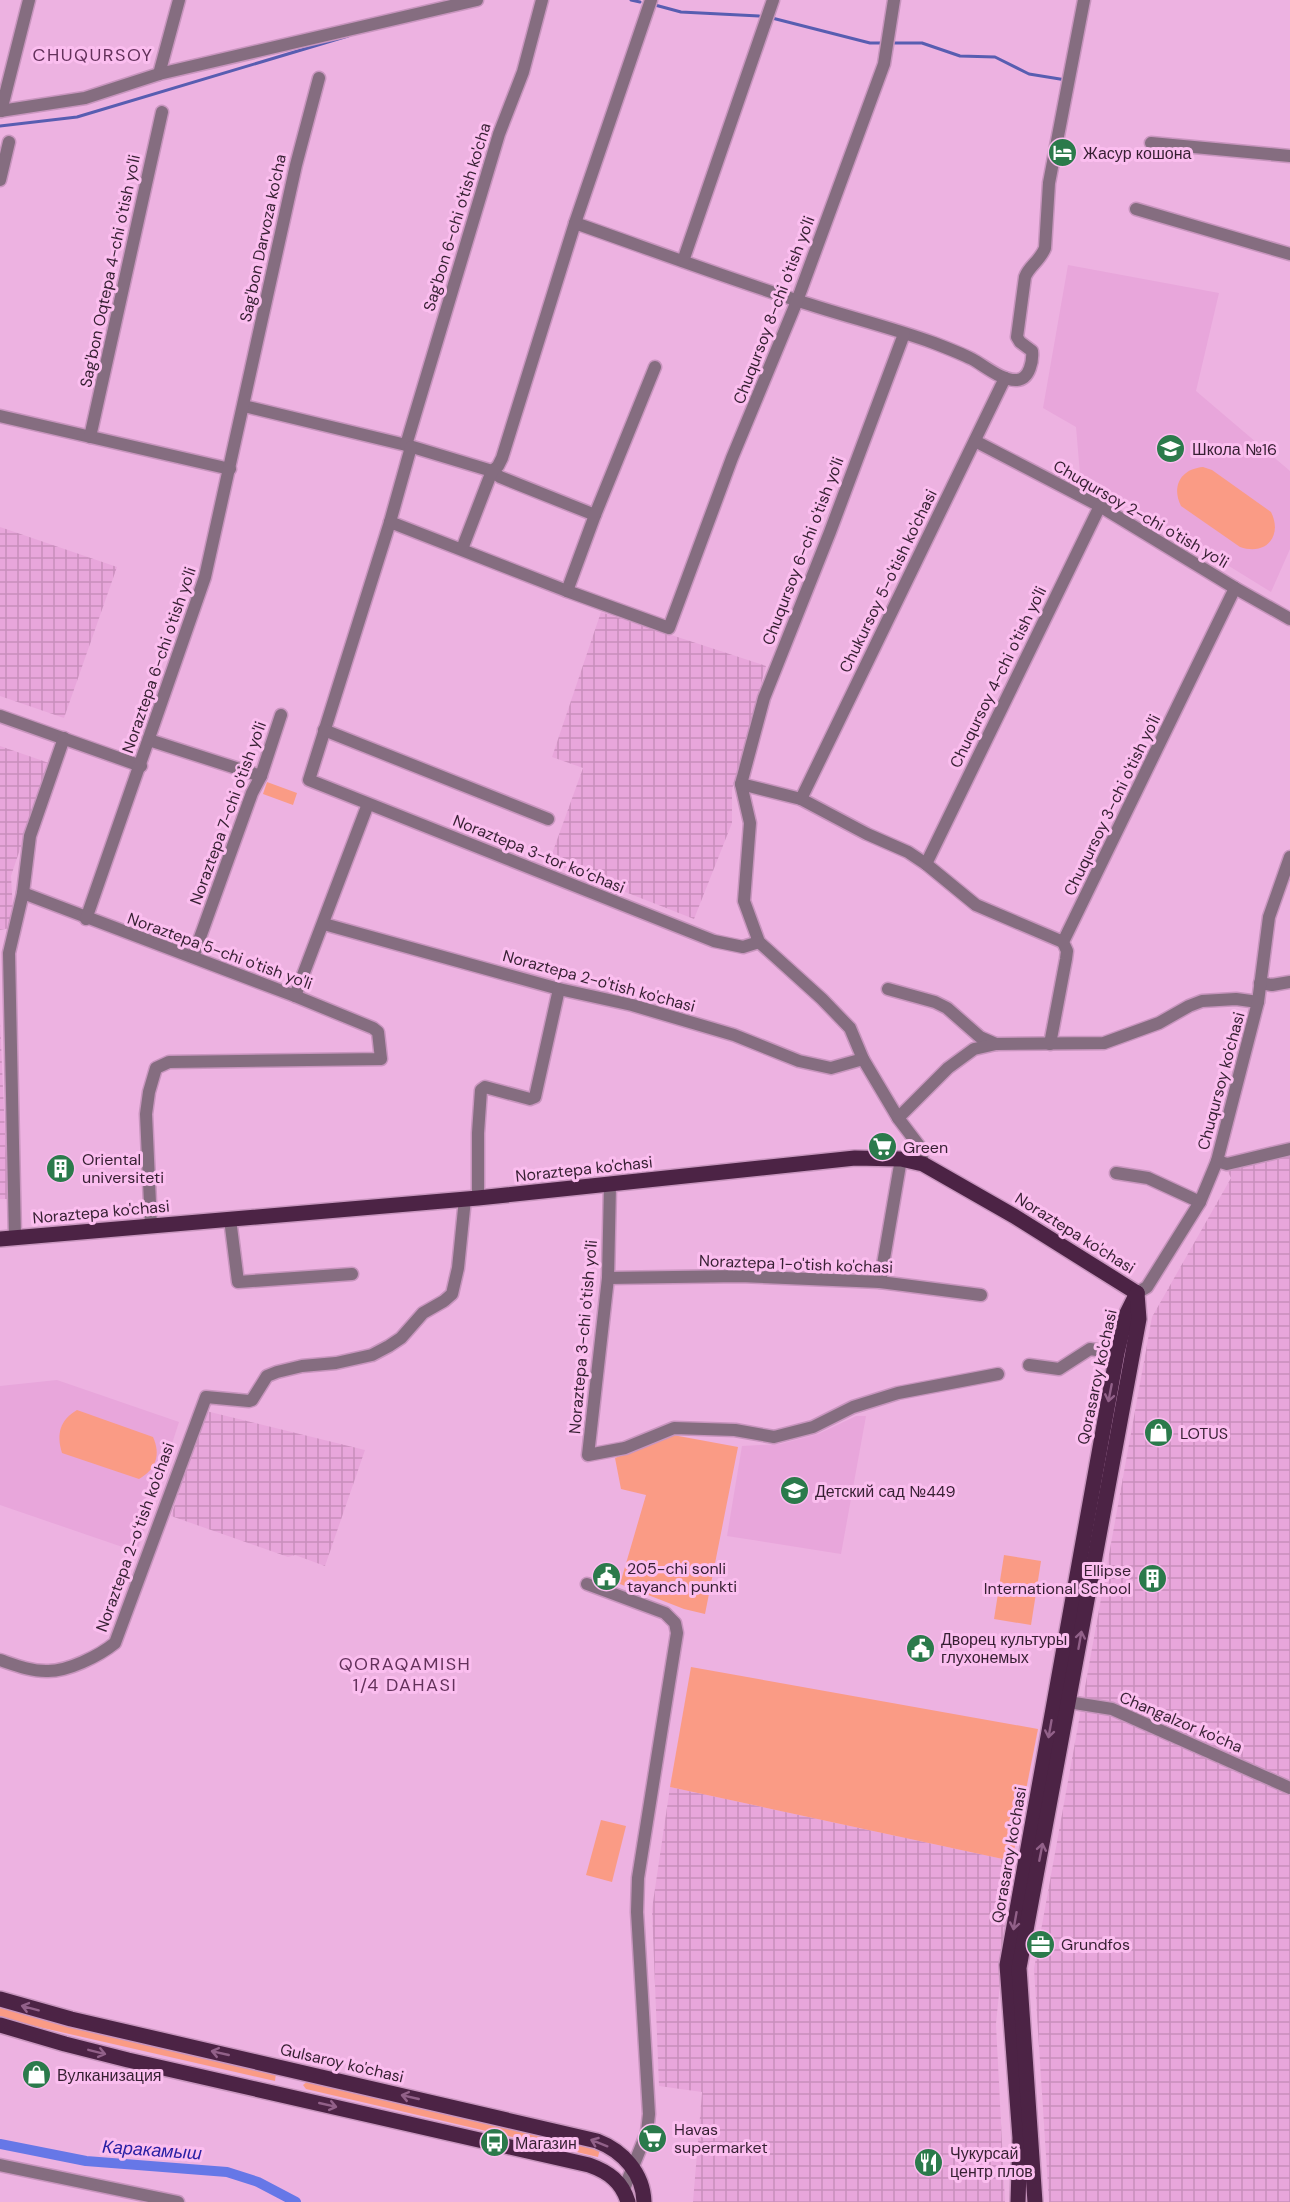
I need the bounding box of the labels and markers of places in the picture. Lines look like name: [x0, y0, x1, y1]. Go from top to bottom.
hotel icon: Жасур кошона: [1046, 137, 1078, 169]
place label: Жасур кошона: [1083, 143, 1191, 164]
school or university icon: Школа №16: [1155, 433, 1187, 465]
place label: Школа №16: [1192, 439, 1277, 460]
supermarket icon: Green: [866, 1131, 898, 1163]
place label: Green: [903, 1137, 948, 1158]
place label: Oriental universiteti: [82, 1149, 164, 1188]
building icon: Oriental universiteti: [45, 1152, 77, 1184]
shop icon: LOTUS: [1143, 1417, 1175, 1449]
place label: LOTUS: [1180, 1423, 1228, 1444]
school or university icon: Детский сад №449: [778, 1475, 810, 1507]
place label: Детский сад №449: [815, 1481, 956, 1502]
place label: 205-chi sonli tayanch punkti: [627, 1558, 737, 1597]
place label: Ellipse International School: [984, 1560, 1131, 1599]
public building icon: 205-chi sonli tayanch punkti: [590, 1561, 622, 1593]
building icon: Ellipse International School: [1136, 1563, 1168, 1595]
place label: Дворец культуры глухонемых: [941, 1629, 1067, 1668]
public building icon: Дворец культуры глухонемых: [904, 1632, 936, 1664]
office icon: Grundfos: [1024, 1928, 1056, 1960]
place label: Grundfos: [1061, 1934, 1130, 1955]
shop icon: Вулканизация: [20, 2059, 52, 2091]
place label: Вулканизация: [57, 2065, 162, 2086]
place label: Havas supermarket: [674, 2119, 768, 2158]
supermarket icon: Havas supermarket: [637, 2122, 669, 2154]
bus stop icon: Магазин: [478, 2127, 510, 2159]
place label: Магазин: [515, 2133, 577, 2154]
place label: Чукурсай центр плов: [950, 2143, 1033, 2182]
restaurant icon: Чукурсай центр плов: [913, 2146, 945, 2178]

